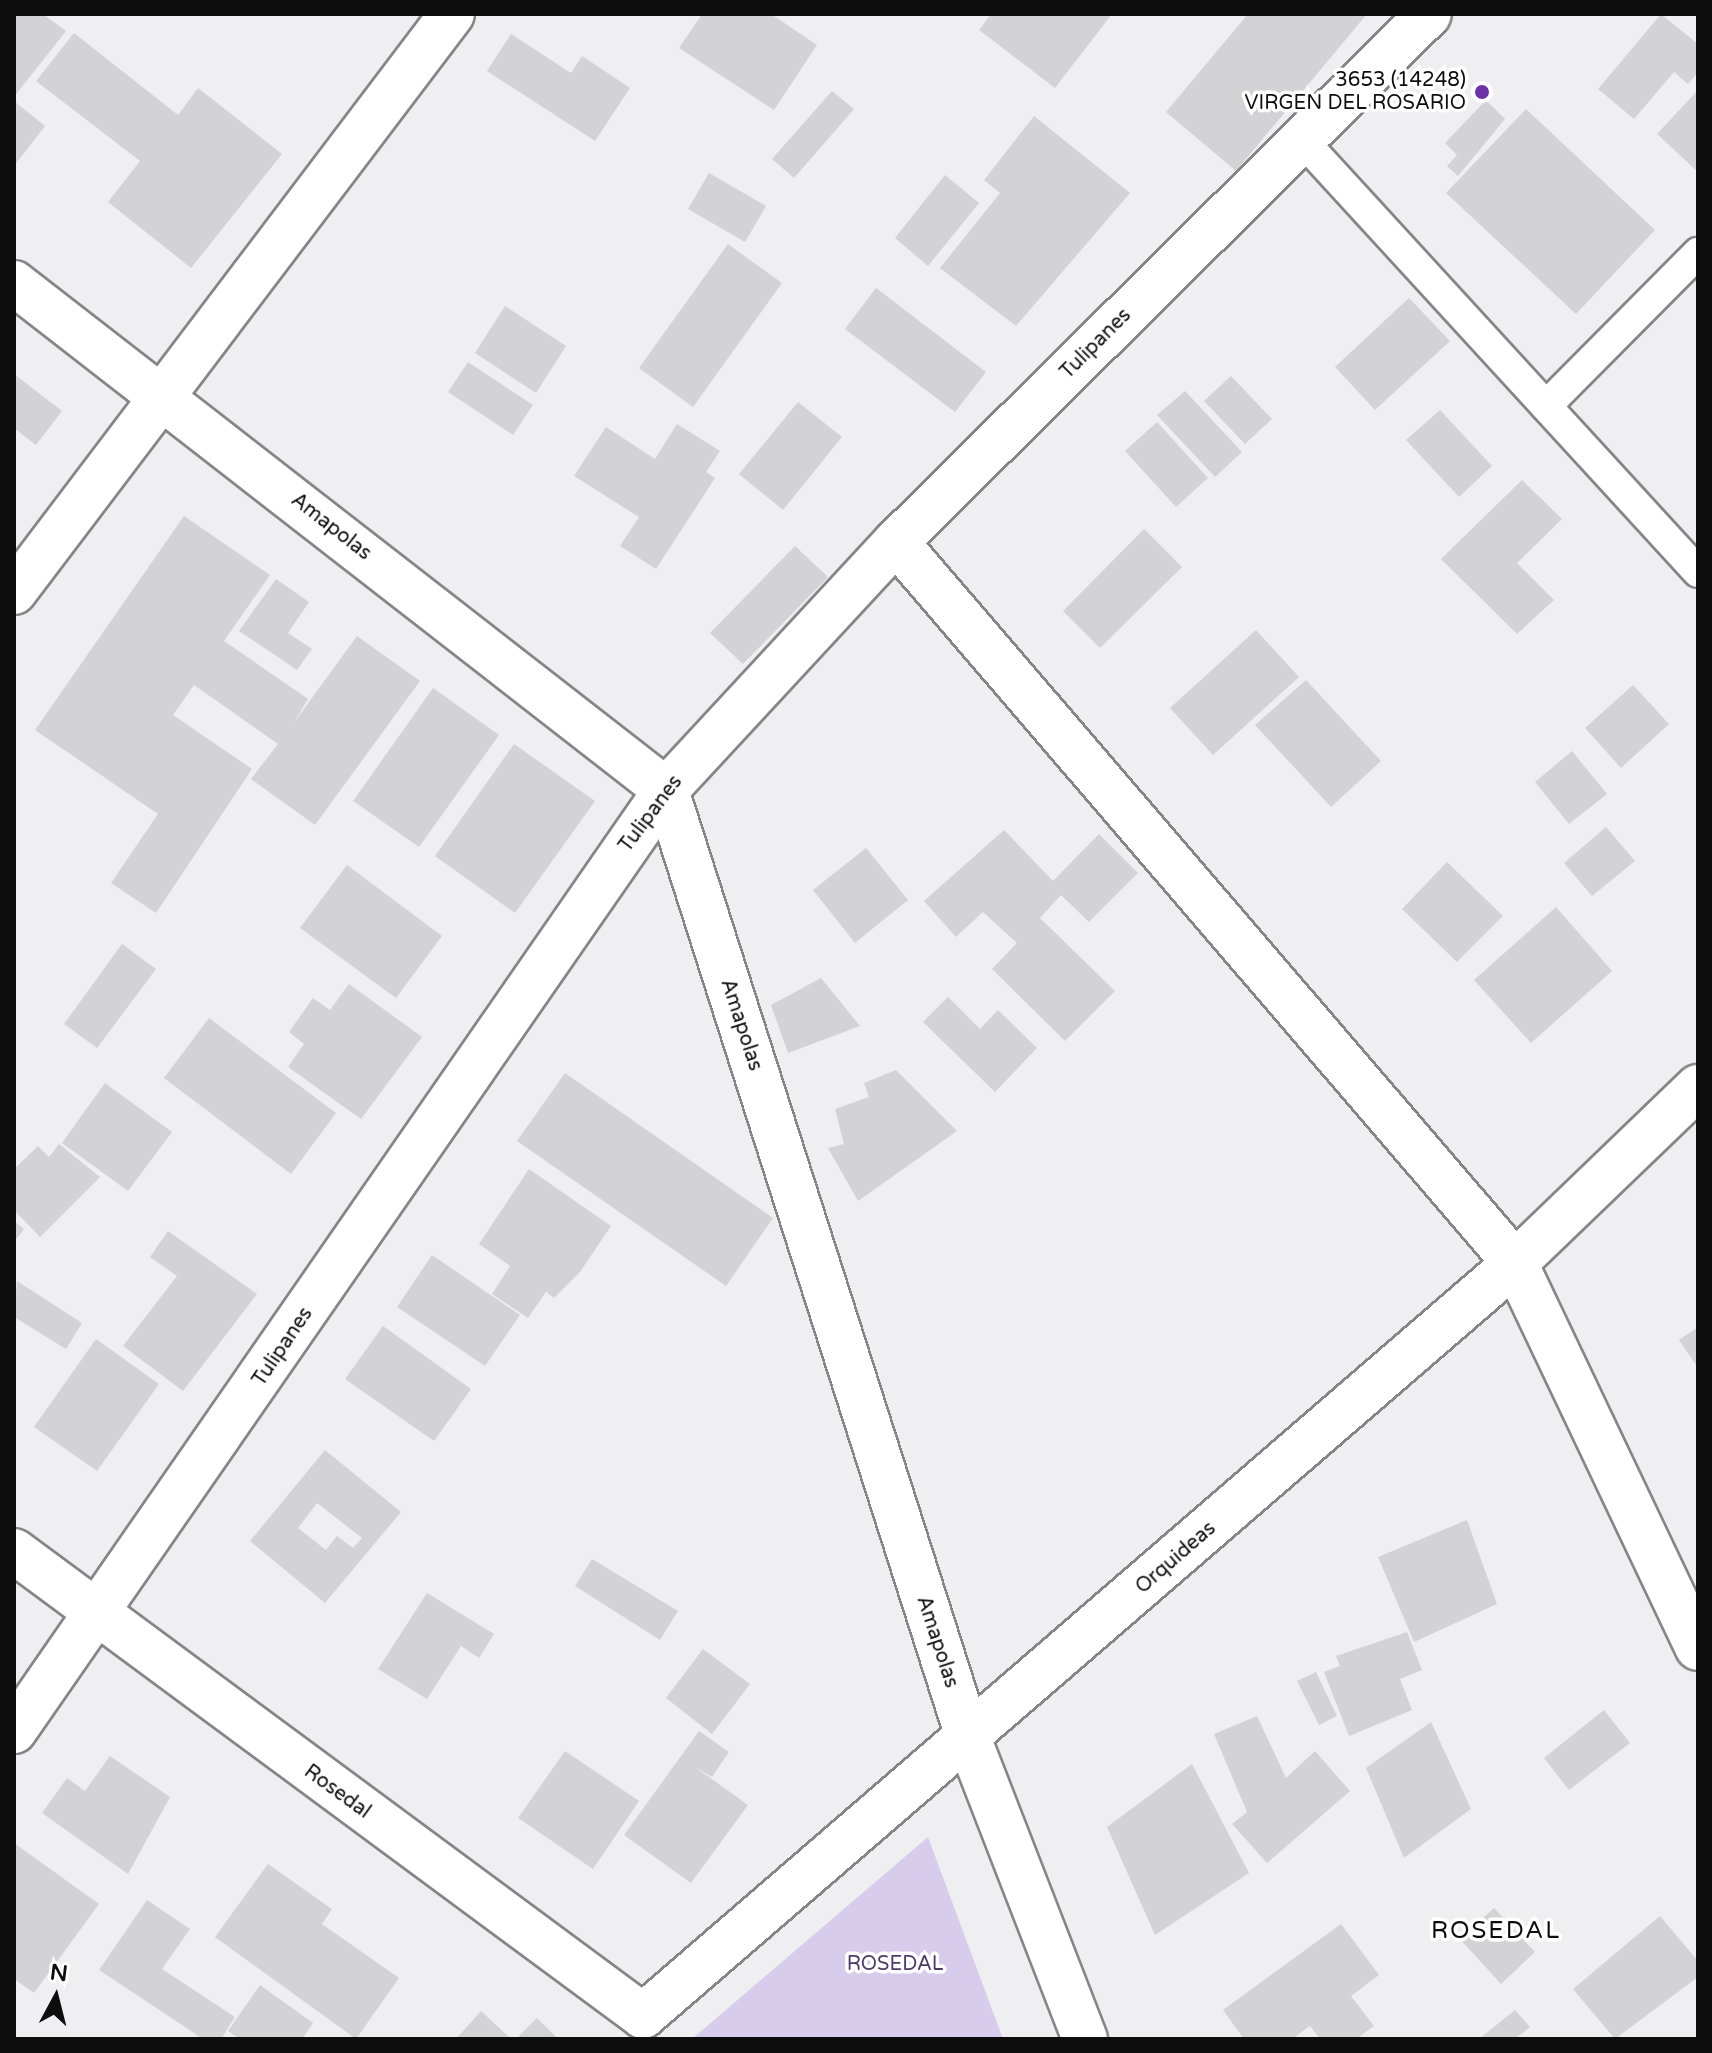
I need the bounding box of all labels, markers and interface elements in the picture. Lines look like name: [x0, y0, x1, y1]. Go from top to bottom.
place label: 3653 (14248) VIRGEN DEL ROSARIO: [1245, 68, 1466, 115]
marker: 3653 (14248) VIRGEN DEL ROSARIO: [1473, 83, 1491, 101]
street label: Tulipanes: [1056, 304, 1136, 384]
street label: Amapolas: [286, 488, 376, 566]
street label: Tulipanes: [614, 771, 688, 857]
street label: Amapolas: [715, 976, 767, 1074]
street label: Tulipanes: [248, 1303, 318, 1391]
street label: Orquideas: [1131, 1517, 1221, 1599]
street label: Amapolas: [911, 1593, 963, 1691]
street label: Rosedal: [299, 1760, 375, 1824]
district label: ROSEDAL: [1431, 1917, 1561, 1945]
park label: ROSEDAL: [847, 1952, 943, 1976]
north arrow: [16, 1957, 96, 2037]
text: N: [49, 1959, 69, 1987]

